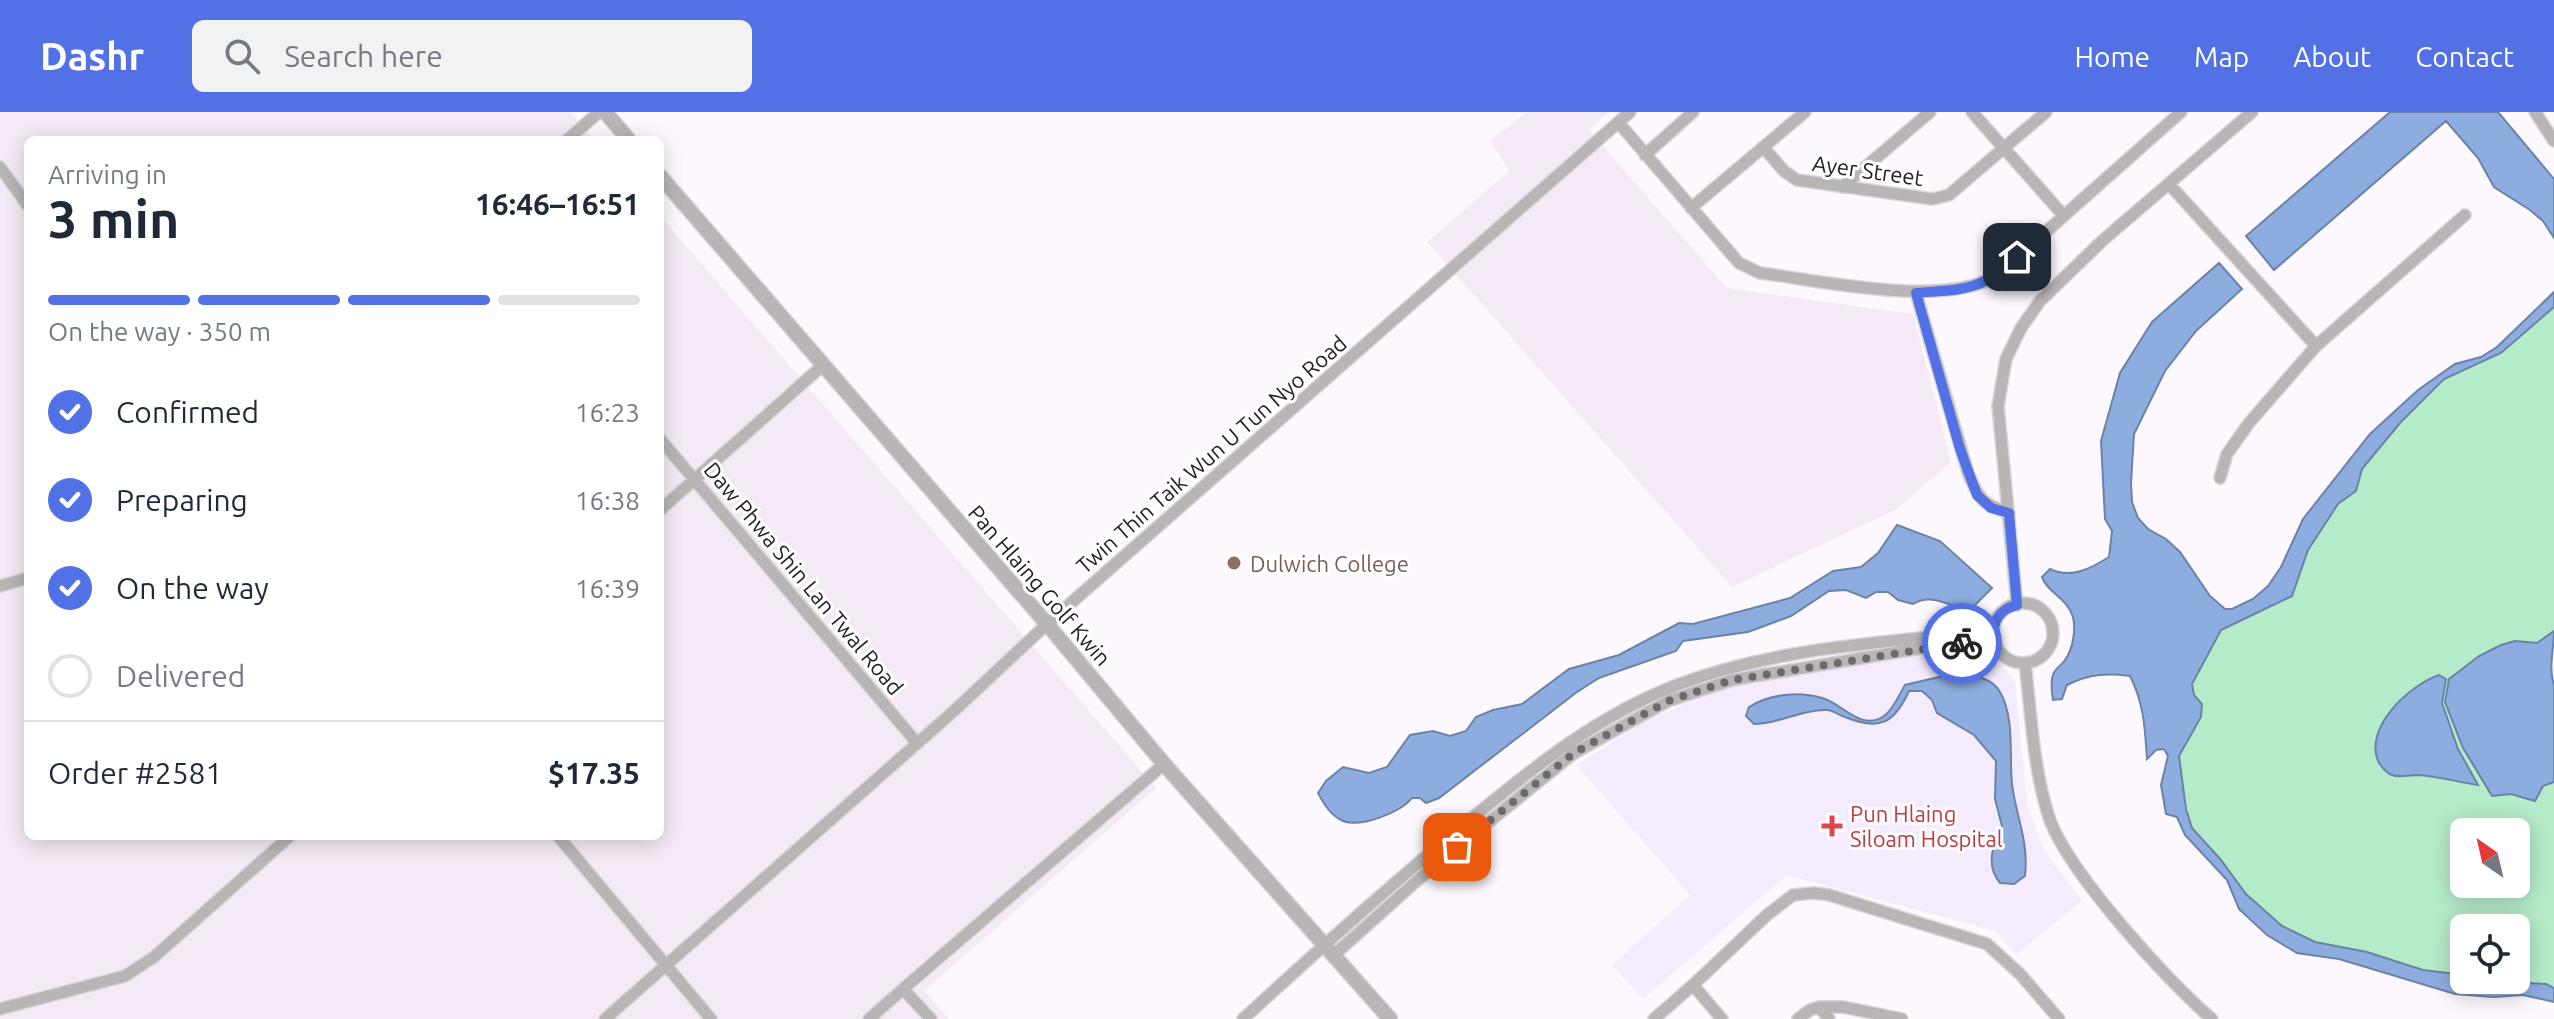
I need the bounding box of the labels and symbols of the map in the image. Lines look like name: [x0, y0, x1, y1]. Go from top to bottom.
street label: Ayer Street: [1811, 150, 1925, 190]
pin: [1983, 223, 2051, 291]
street label: Twin Thin Taik Wun U Tun Nyo Road: [1071, 330, 1351, 578]
street label: Daw Phwa Shin Lan Twal Road: [699, 457, 909, 699]
street label: Pan Hlaing Golf Kwin: [964, 500, 1116, 670]
place label: Dulwich College: [1250, 551, 1409, 576]
marker: Dulwich College: [1225, 554, 1243, 572]
courier: [1922, 603, 2002, 683]
place label: Pun Hlaing Siloam Hospital: [1850, 801, 2003, 851]
pin: [1423, 813, 1491, 881]
marker: Pun Hlaing Siloam Hospital: [1821, 815, 1843, 837]
north arrow: [2450, 818, 2530, 898]

